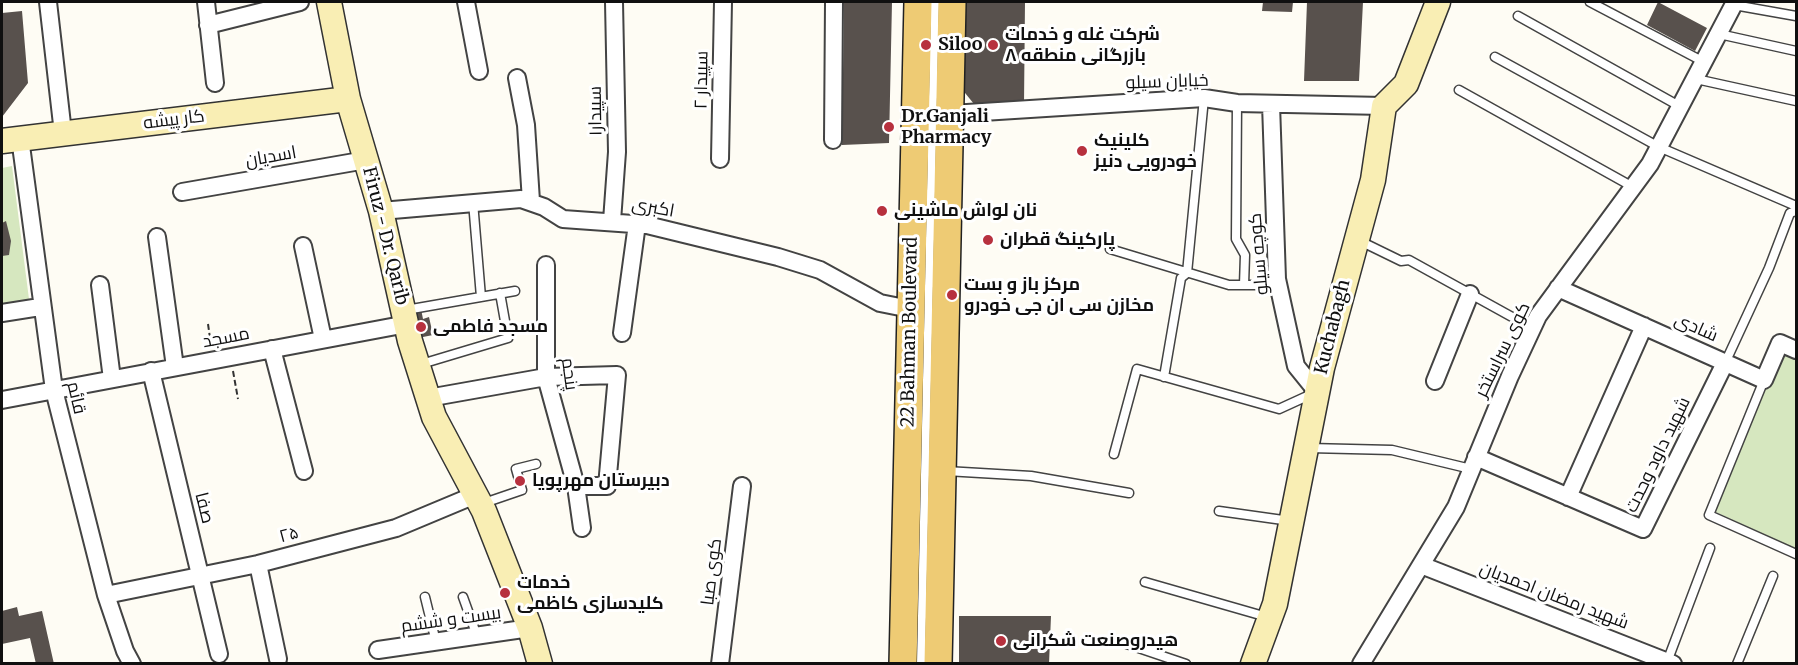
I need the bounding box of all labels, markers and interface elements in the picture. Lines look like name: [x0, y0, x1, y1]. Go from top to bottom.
place label: شرکت غله و خدمات بازرگانی منطقه ۸: [1005, 24, 1160, 66]
place label: Siloo: [938, 34, 982, 56]
marker: Siloo: [919, 38, 933, 52]
marker: شرکت غله و خدمات بازرگانی منطقه ۸: [986, 38, 1000, 52]
street label: سپیدار ۲: [691, 51, 713, 109]
street label: خیابان سیلو: [1125, 70, 1209, 94]
street label: سپیدار۱: [585, 86, 607, 136]
street label: کار پیشه: [142, 106, 206, 134]
place label: Dr.Ganjali Pharmacy: [901, 106, 991, 148]
marker: Dr.Ganjali Pharmacy: [882, 120, 896, 134]
place label: کلینیک خودرویی دنیز: [1094, 130, 1197, 172]
street label: اسدیان: [244, 142, 298, 172]
marker: کلینیک خودرویی دنیز: [1075, 144, 1089, 158]
street label: Firuz - Dr. Qarib: [357, 165, 413, 307]
street label: اکبری: [630, 194, 676, 222]
place label: نان لواش ماشینی: [894, 200, 1037, 222]
marker: نان لواش ماشینی: [875, 204, 889, 218]
street label: کوچه سیلو: [1245, 212, 1273, 296]
place label: پارکینگ قطران: [1000, 229, 1115, 251]
marker: پارکینگ قطران: [981, 233, 995, 247]
street label: 22 Bahman Boulevard: [898, 237, 922, 427]
place label: مرکز باز و بست مخازن سی ان جی خودرو: [964, 274, 1154, 316]
street label: Kuchabagh: [1311, 277, 1355, 377]
marker: مرکز باز و بست مخازن سی ان جی خودرو: [945, 288, 959, 302]
street label: کوی سراستخر: [1471, 299, 1535, 401]
street label: شادی: [1671, 309, 1721, 347]
place label: مسجد فاطمی: [433, 316, 548, 338]
marker: مسجد فاطمی: [414, 320, 428, 334]
street label: مسجد: [201, 323, 251, 353]
street label: پنجم: [556, 356, 582, 392]
street label: قائم: [62, 380, 90, 416]
street label: شهید داود وحدت: [1621, 394, 1695, 516]
place label: دبیرستان مهرپویا: [532, 470, 670, 492]
marker: دبیرستان مهرپویا: [513, 474, 527, 488]
street label: صفا: [190, 490, 218, 526]
street label: ۲۵: [277, 522, 301, 548]
street label: کوی صبا: [697, 537, 727, 607]
street label: شهید رمضان احمدیان: [1476, 558, 1632, 634]
place label: خدمات کلیدسازی کاظمی: [517, 572, 664, 614]
marker: خدمات کلیدسازی کاظمی: [498, 586, 512, 600]
street label: بیست و ششم: [400, 602, 502, 638]
place label: هیدروصنعت شکرانی: [1013, 630, 1178, 652]
marker: هیدروصنعت شکرانی: [994, 634, 1008, 648]

